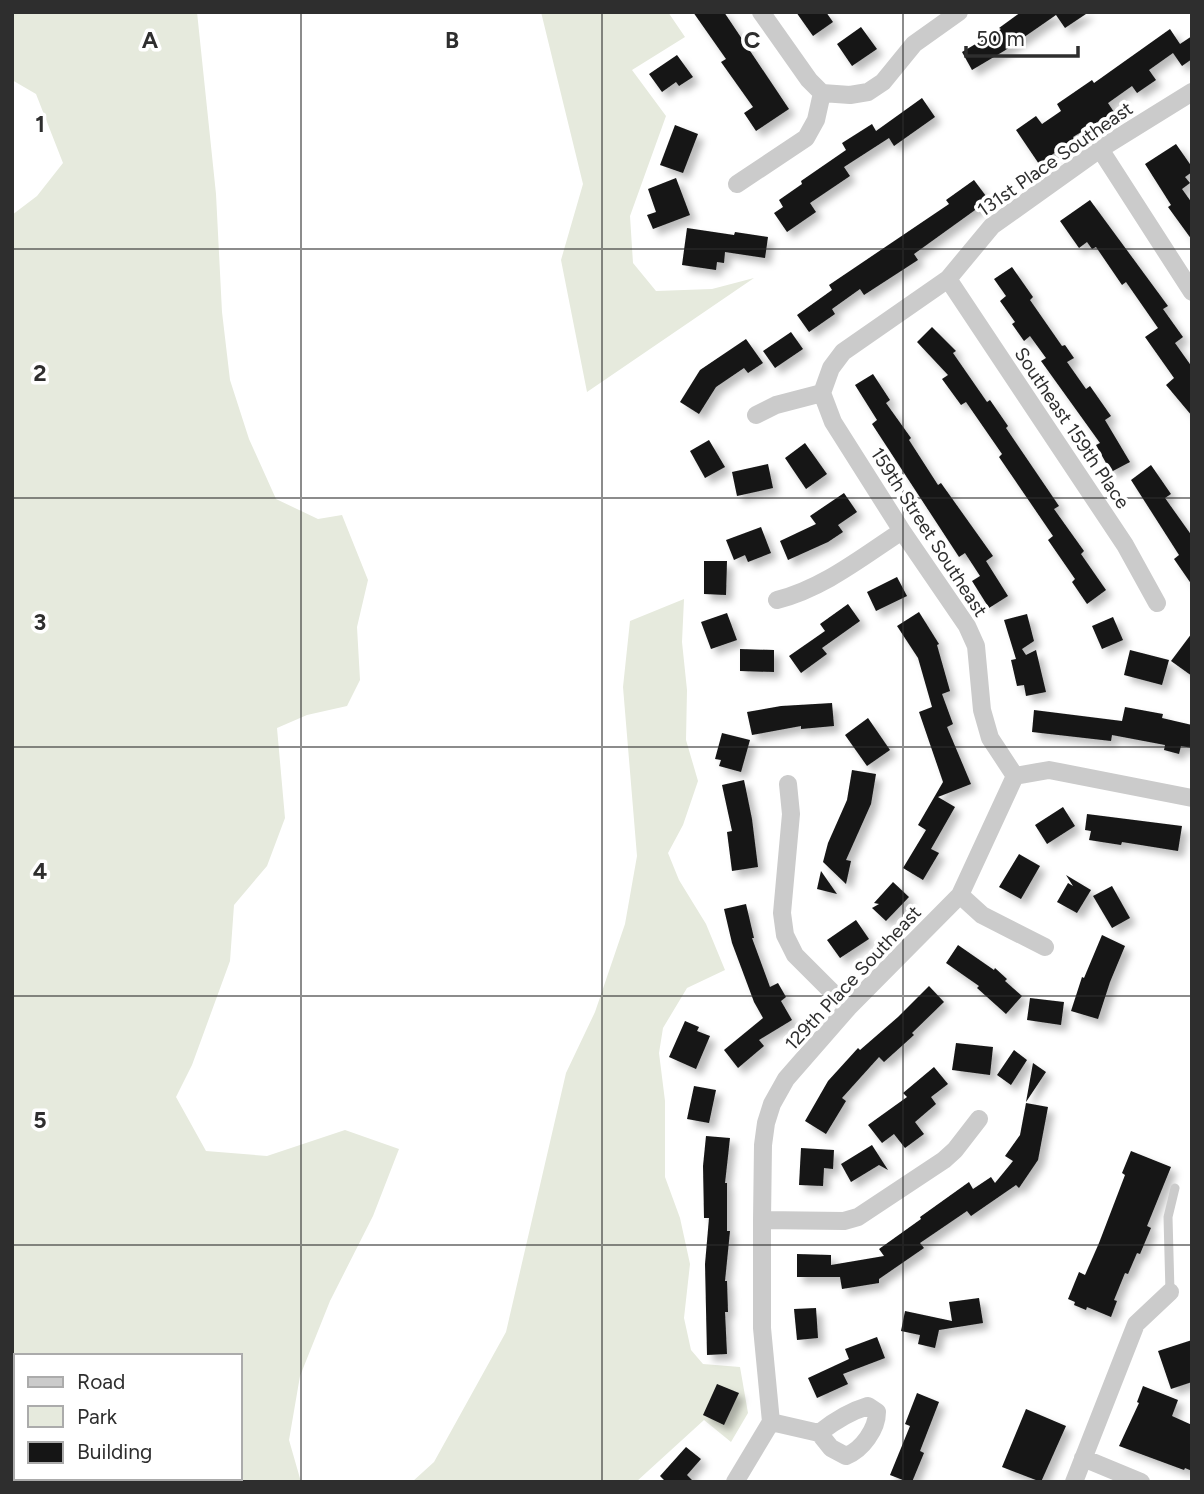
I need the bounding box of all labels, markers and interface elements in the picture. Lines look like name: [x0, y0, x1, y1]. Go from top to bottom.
scale bar: [966, 14, 1078, 58]
text: A: [142, 26, 159, 54]
text: B: [445, 26, 459, 54]
text: C: [744, 26, 761, 54]
text: 50 m: [976, 26, 1025, 51]
street label: 131st Place Southeast: [973, 97, 1137, 221]
text: 1: [35, 110, 45, 138]
street label: Southeast 159th Place: [1010, 343, 1134, 513]
text: 2: [33, 359, 47, 387]
street label: 159th Street Southeast: [866, 443, 992, 621]
text: 3: [34, 608, 46, 636]
text: 4: [33, 857, 47, 885]
street label: 129th Place Southeast: [780, 901, 926, 1055]
text: 5: [33, 1106, 47, 1134]
legend: [14, 1354, 242, 1480]
text: Road: [77, 1369, 125, 1394]
text: Park: [77, 1404, 118, 1429]
text: Building: [77, 1439, 152, 1464]

